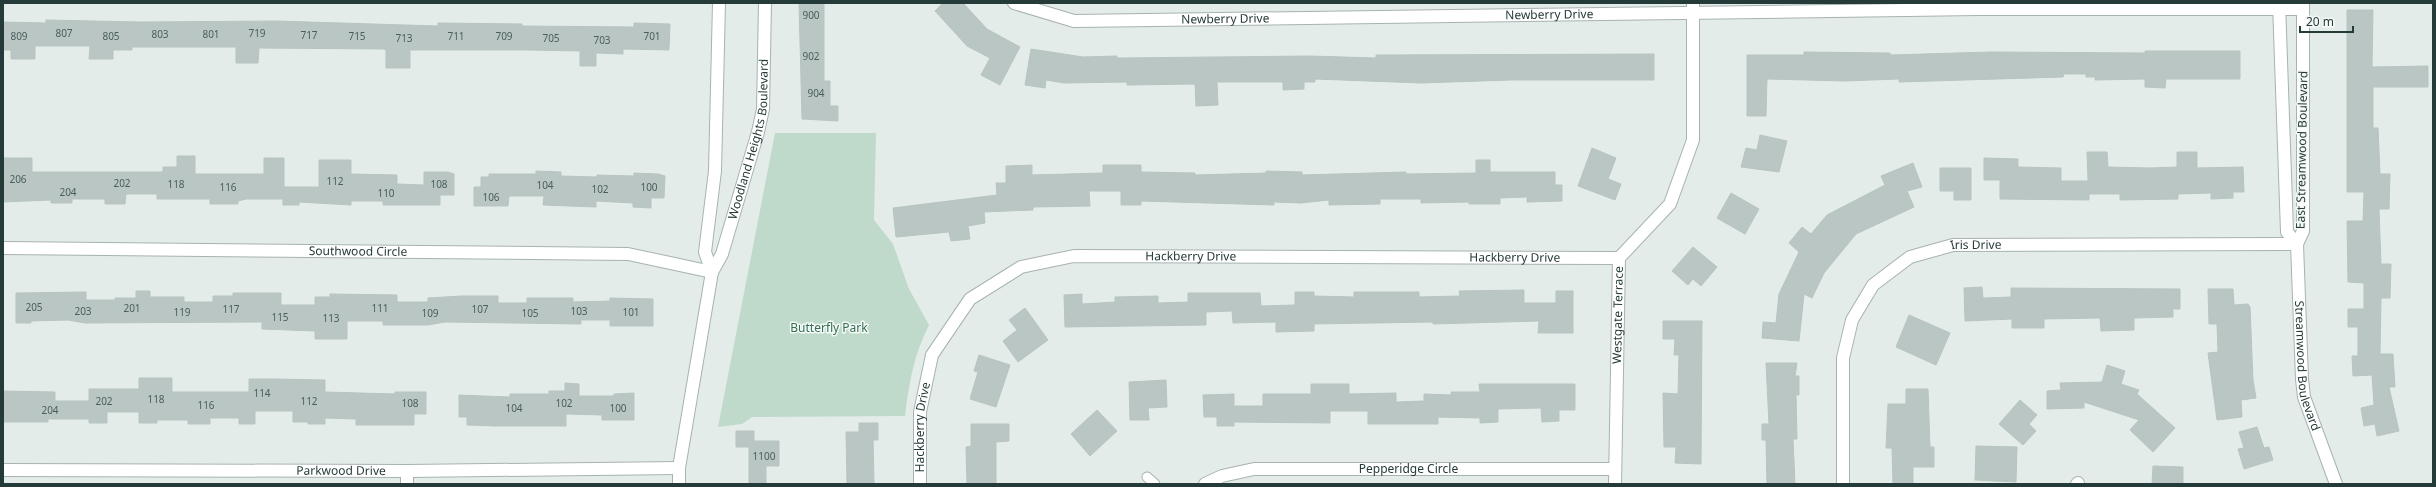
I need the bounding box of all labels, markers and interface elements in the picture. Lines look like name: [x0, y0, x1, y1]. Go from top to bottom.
street label: Newberry Drive: [1505, 5, 1594, 23]
house number: 900: [802, 8, 820, 22]
scale bar: [2300, 8, 2353, 34]
street label: Newberry Drive: [1181, 9, 1270, 28]
text: 20 m: [2306, 13, 2334, 30]
house number: 807: [55, 26, 73, 40]
house number: 719: [248, 26, 266, 40]
house number: 803: [151, 27, 169, 41]
house number: 801: [202, 27, 220, 41]
house number: 717: [300, 28, 318, 42]
house number: 809: [10, 29, 28, 43]
house number: 805: [102, 29, 120, 43]
house number: 715: [348, 29, 366, 43]
house number: 711: [447, 29, 465, 43]
house number: 709: [495, 29, 513, 43]
house number: 701: [643, 29, 661, 43]
house number: 713: [395, 31, 413, 45]
house number: 705: [542, 31, 560, 45]
house number: 703: [593, 33, 611, 47]
house number: 902: [802, 49, 820, 63]
street label: Woodland Heights Boulevard: [724, 59, 772, 221]
street label: East Streamwood Boulevard: [2292, 71, 2311, 229]
house number: 904: [807, 86, 825, 100]
house number: 206: [9, 172, 27, 186]
house number: 112: [326, 174, 344, 188]
house number: 202: [113, 176, 131, 190]
house number: 118: [167, 177, 185, 191]
house number: 108: [430, 177, 448, 191]
house number: 104: [536, 178, 554, 192]
house number: 116: [219, 180, 237, 194]
house number: 100: [640, 180, 658, 194]
house number: 102: [591, 182, 609, 196]
house number: 204: [59, 185, 77, 199]
house number: 110: [377, 186, 395, 200]
house number: 106: [482, 190, 500, 204]
street label: Iris Drive: [1948, 236, 2002, 253]
street label: Southwood Circle: [309, 242, 408, 260]
street label: Hackberry Drive: [1145, 247, 1236, 265]
street label: Hackberry Drive: [1469, 248, 1560, 266]
street label: Westgate Terrace: [1608, 266, 1627, 364]
house number: 205: [25, 300, 43, 314]
street label: Streamwood Boulevard: [2291, 300, 2325, 433]
house number: 201: [123, 301, 141, 315]
house number: 111: [371, 301, 389, 315]
house number: 117: [222, 302, 240, 316]
house number: 107: [471, 302, 489, 316]
house number: 203: [74, 304, 92, 318]
house number: 103: [570, 304, 588, 318]
house number: 119: [173, 305, 191, 319]
house number: 101: [622, 305, 640, 319]
house number: 109: [421, 306, 439, 320]
house number: 105: [521, 306, 539, 320]
house number: 115: [271, 310, 289, 324]
house number: 113: [322, 311, 340, 325]
park label: Butterfly Park: [790, 319, 868, 336]
street label: Hackberry Drive: [911, 380, 934, 472]
house number: 114: [253, 386, 271, 400]
house number: 118: [147, 392, 165, 406]
house number: 202: [95, 394, 113, 408]
house number: 112: [300, 394, 318, 408]
house number: 108: [401, 396, 419, 410]
house number: 102: [555, 396, 573, 410]
house number: 116: [197, 398, 215, 412]
house number: 104: [505, 401, 523, 415]
house number: 100: [609, 401, 627, 415]
house number: 204: [41, 403, 59, 417]
house number: 1100: [753, 449, 776, 463]
street label: Pepperidge Circle: [1359, 460, 1458, 477]
street label: Parkwood Drive: [296, 462, 386, 479]

